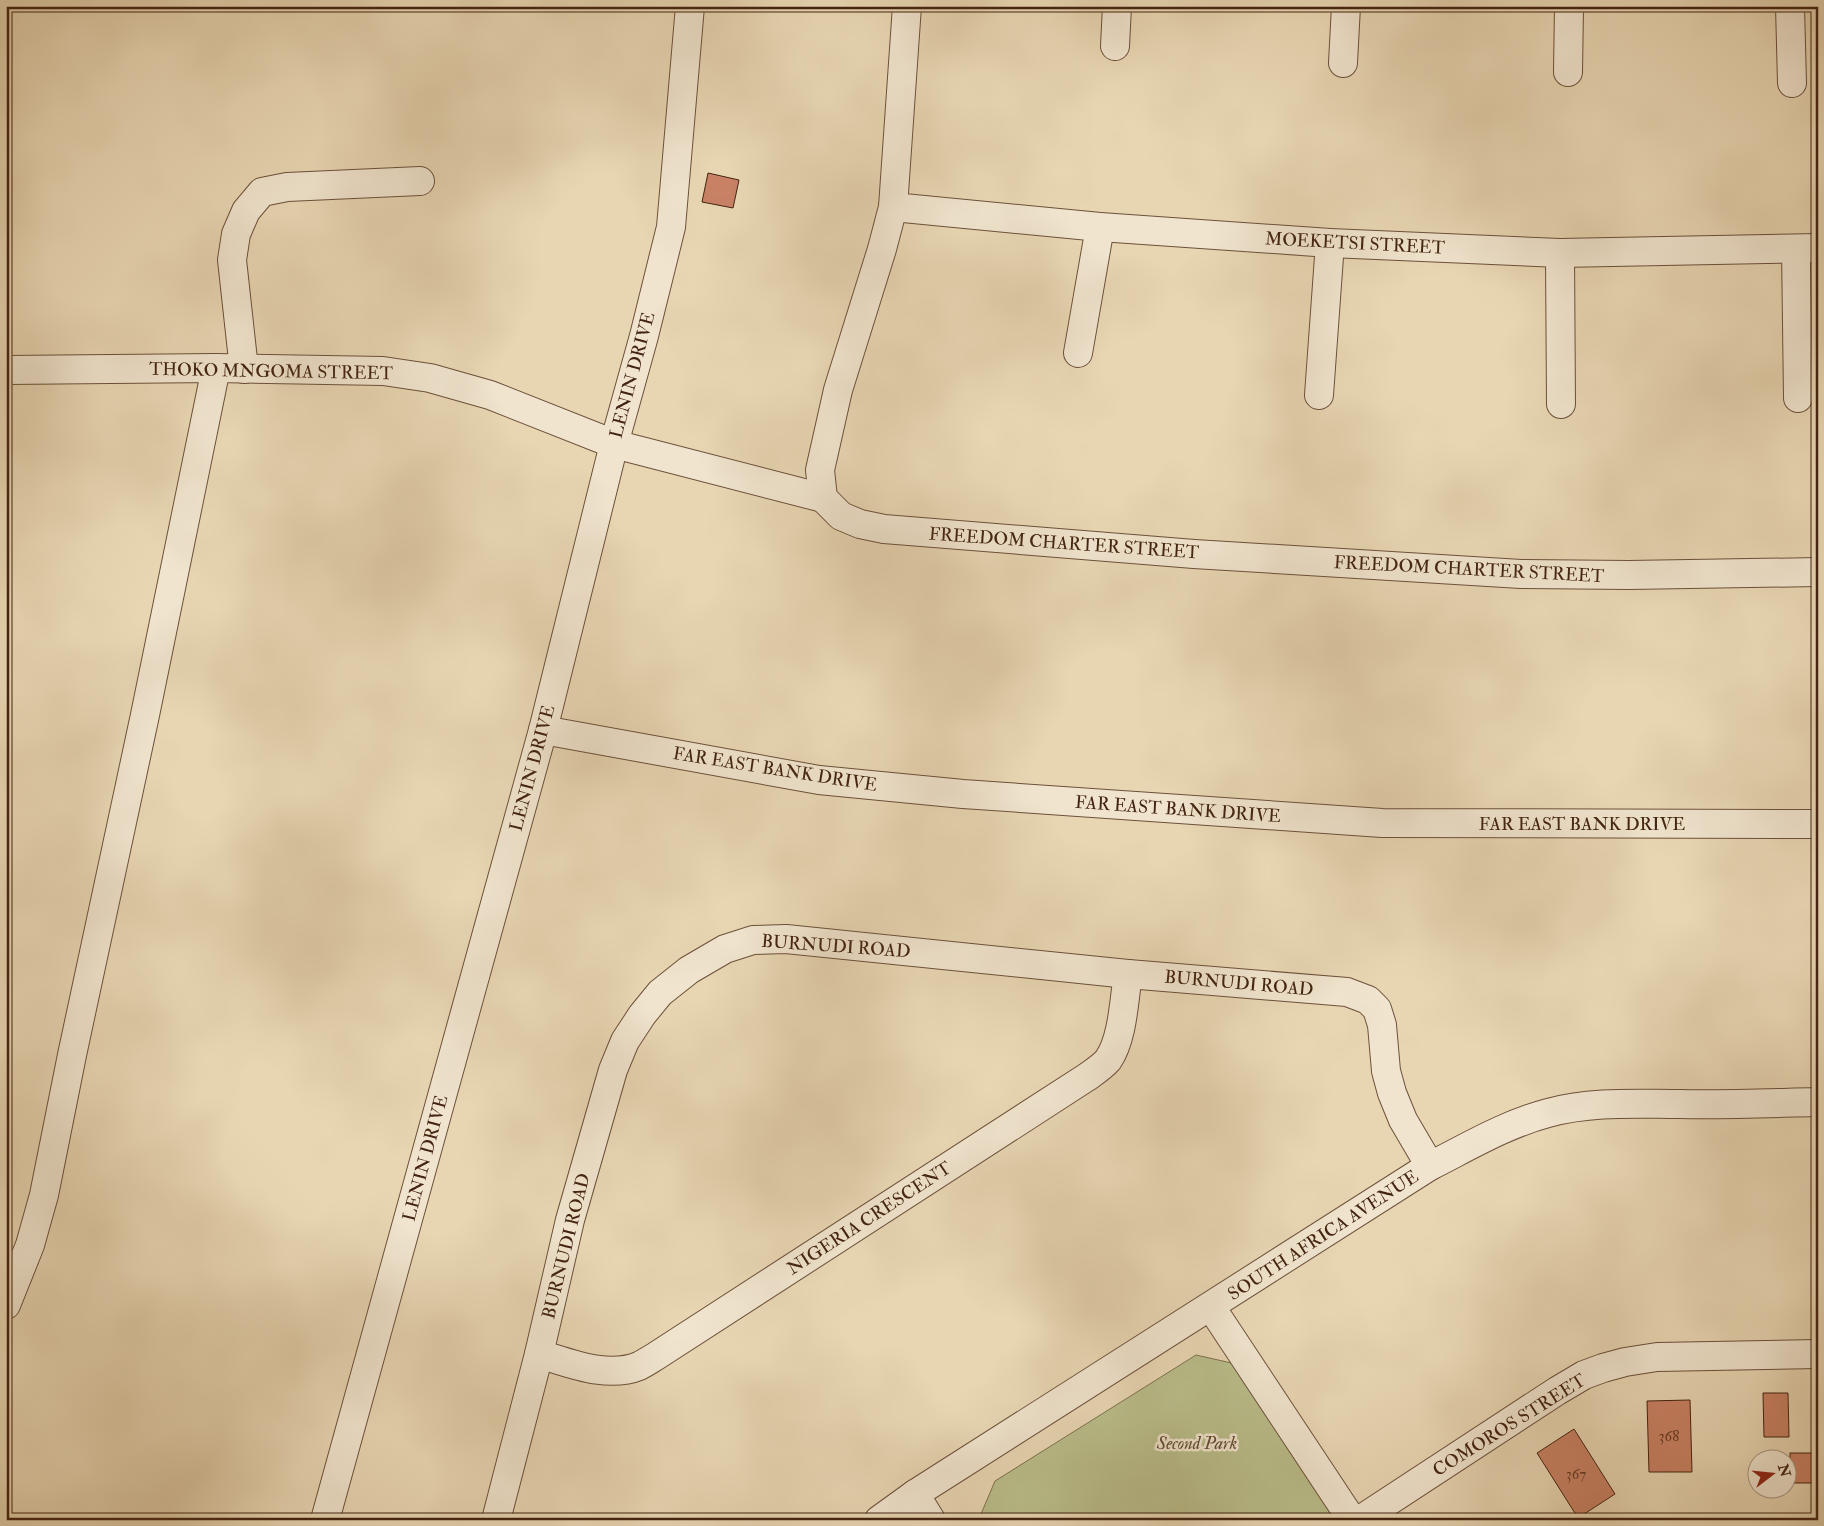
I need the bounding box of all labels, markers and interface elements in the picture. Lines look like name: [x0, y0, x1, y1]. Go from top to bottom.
street label: MOEKETSI STREET: [1264, 227, 1446, 260]
street label: LENIN DRIVE: [605, 310, 660, 441]
street label: THOKO MNGOMA STREET: [149, 358, 394, 385]
street label: FREEDOM CHARTER STREET: [928, 523, 1200, 564]
street label: FREEDOM CHARTER STREET: [1333, 551, 1605, 588]
street label: LENIN DRIVE: [505, 703, 560, 834]
street label: FAR EAST BANK DRIVE: [671, 742, 879, 797]
street label: FAR EAST BANK DRIVE: [1074, 791, 1282, 828]
street label: FAR EAST BANK DRIVE: [1479, 813, 1685, 836]
street label: BURNUDI ROAD: [761, 930, 911, 963]
street label: BURNUDI ROAD: [1164, 966, 1314, 1001]
street label: LENIN DRIVE: [398, 1093, 453, 1224]
street label: NIGERIA CRESCENT: [783, 1156, 956, 1280]
street label: SOUTH AFRICA AVENUE: [1224, 1165, 1423, 1306]
street label: BURNUDI ROAD: [537, 1171, 596, 1321]
street label: COMOROS STREET: [1429, 1369, 1590, 1482]
house number: 368: [1659, 1427, 1679, 1446]
park label: Second Park: [1156, 1432, 1237, 1455]
north arrow: [1746, 1448, 1796, 1498]
text: N: [1774, 1461, 1794, 1479]
house number: 367: [1566, 1465, 1586, 1484]

